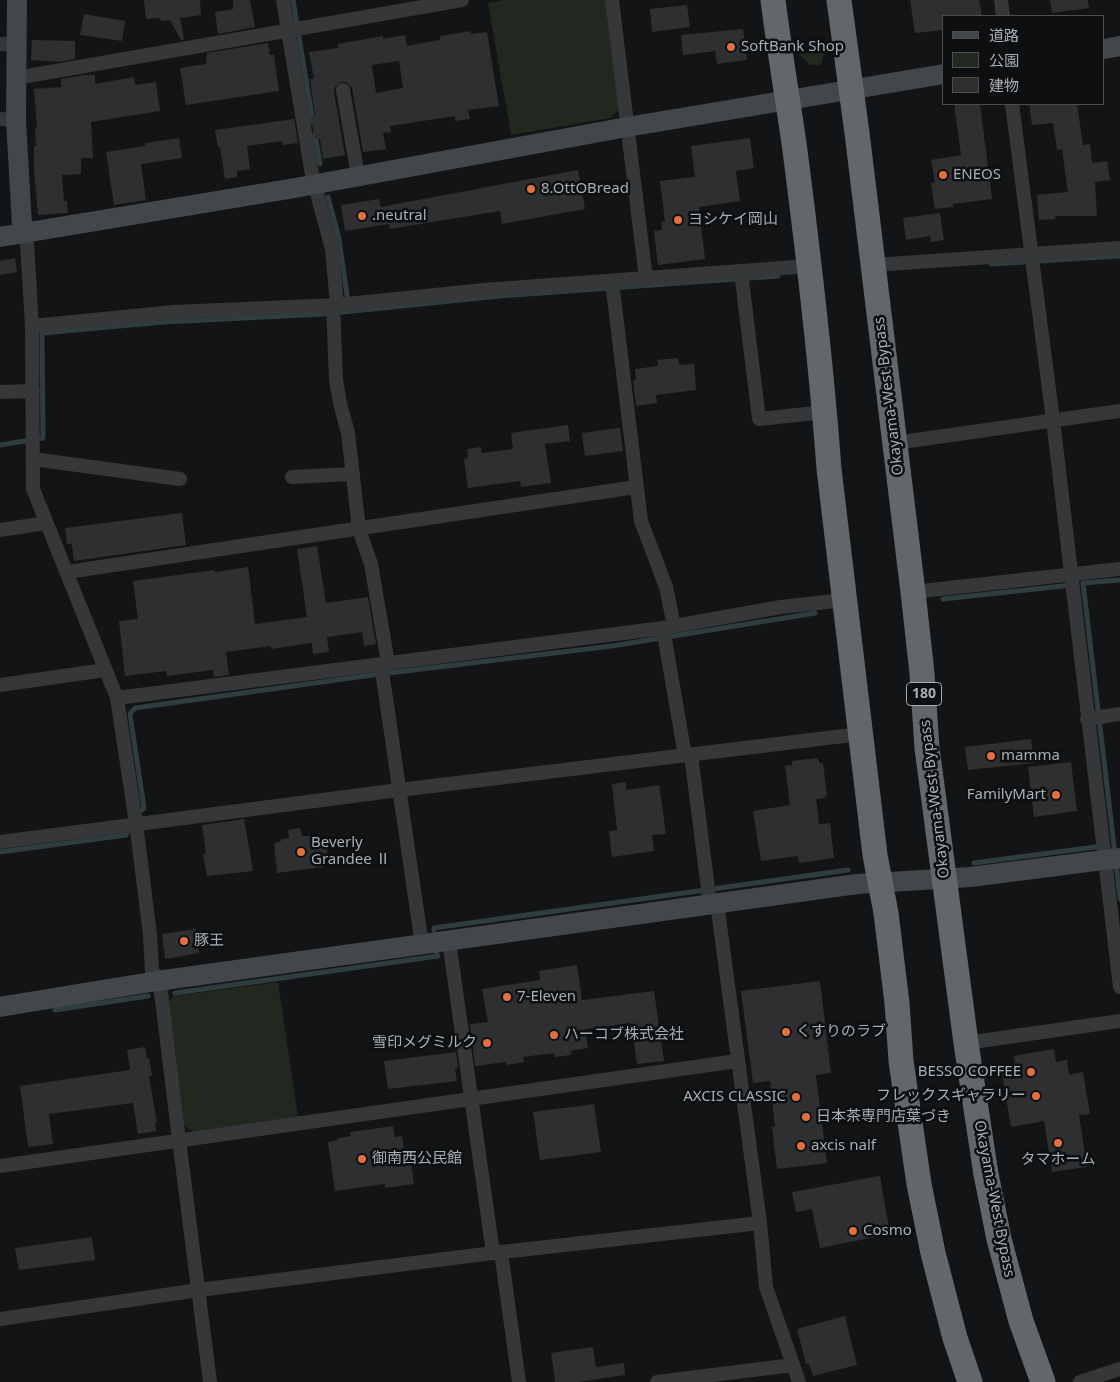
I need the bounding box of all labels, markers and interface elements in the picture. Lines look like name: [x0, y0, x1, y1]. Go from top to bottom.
legend: [942, 15, 1105, 105]
text: 道路: [989, 25, 1019, 45]
place label: SoftBank Shop: [741, 38, 844, 56]
marker: SoftBank Shop: [725, 41, 737, 53]
text: 公園: [989, 50, 1019, 70]
text: 建物: [989, 75, 1019, 95]
place label: ENEOS: [953, 166, 1001, 184]
marker: ENEOS: [937, 169, 949, 181]
place label: 8.OttOBread: [541, 180, 629, 198]
marker: 8.OttOBread: [525, 183, 537, 195]
place label: .neutral: [372, 207, 427, 225]
marker: .neutral: [356, 210, 368, 222]
place label: ヨシケイ岡山: [688, 211, 778, 229]
marker: ヨシケイ岡山: [672, 214, 684, 226]
street label: Okayama-West Bypass: [870, 316, 908, 476]
road number: 180: [906, 682, 942, 706]
street label: Okayama-West Bypass: [916, 719, 954, 879]
place label: mamma: [1001, 747, 1060, 765]
marker: mamma: [985, 750, 997, 762]
place label: FamilyMart: [967, 786, 1046, 804]
marker: FamilyMart: [1050, 789, 1062, 801]
place label: Beverly Grandee Ⅱ: [311, 834, 391, 869]
marker: Beverly Grandee Ⅱ: [295, 846, 307, 858]
place label: 豚王: [194, 932, 224, 950]
marker: 豚王: [178, 935, 190, 947]
place label: 7-Eleven: [517, 988, 576, 1006]
marker: 7-Eleven: [501, 991, 513, 1003]
place label: くすりのラブ: [796, 1023, 886, 1041]
place label: ハーコブ株式会社: [564, 1026, 684, 1044]
marker: くすりのラブ: [780, 1026, 792, 1038]
marker: ハーコブ株式会社: [548, 1029, 560, 1041]
place label: 雪印メグミルク: [372, 1034, 477, 1052]
marker: 雪印メグミルク: [481, 1037, 493, 1049]
place label: BESSO COFFEE: [918, 1063, 1021, 1081]
marker: BESSO COFFEE: [1025, 1066, 1037, 1078]
place label: フレックスギャラリー: [876, 1087, 1026, 1105]
place label: AXCIS CLASSIC: [683, 1088, 786, 1106]
marker: フレックスギャラリー: [1030, 1090, 1042, 1102]
marker: AXCIS CLASSIC: [790, 1091, 802, 1103]
place label: 日本茶専門店葉づき: [816, 1108, 951, 1126]
marker: 日本茶専門店葉づき: [800, 1111, 812, 1123]
street label: Okayama-West Bypass: [970, 1119, 1018, 1279]
place label: axcis nalf: [811, 1137, 876, 1155]
marker: タマホーム: [1052, 1137, 1064, 1149]
marker: axcis nalf: [795, 1140, 807, 1152]
place label: 御南西公民館: [372, 1150, 462, 1168]
place label: タマホーム: [1021, 1151, 1095, 1169]
marker: 御南西公民館: [356, 1153, 368, 1165]
place label: Cosmo: [863, 1222, 912, 1240]
marker: Cosmo: [847, 1225, 859, 1237]

